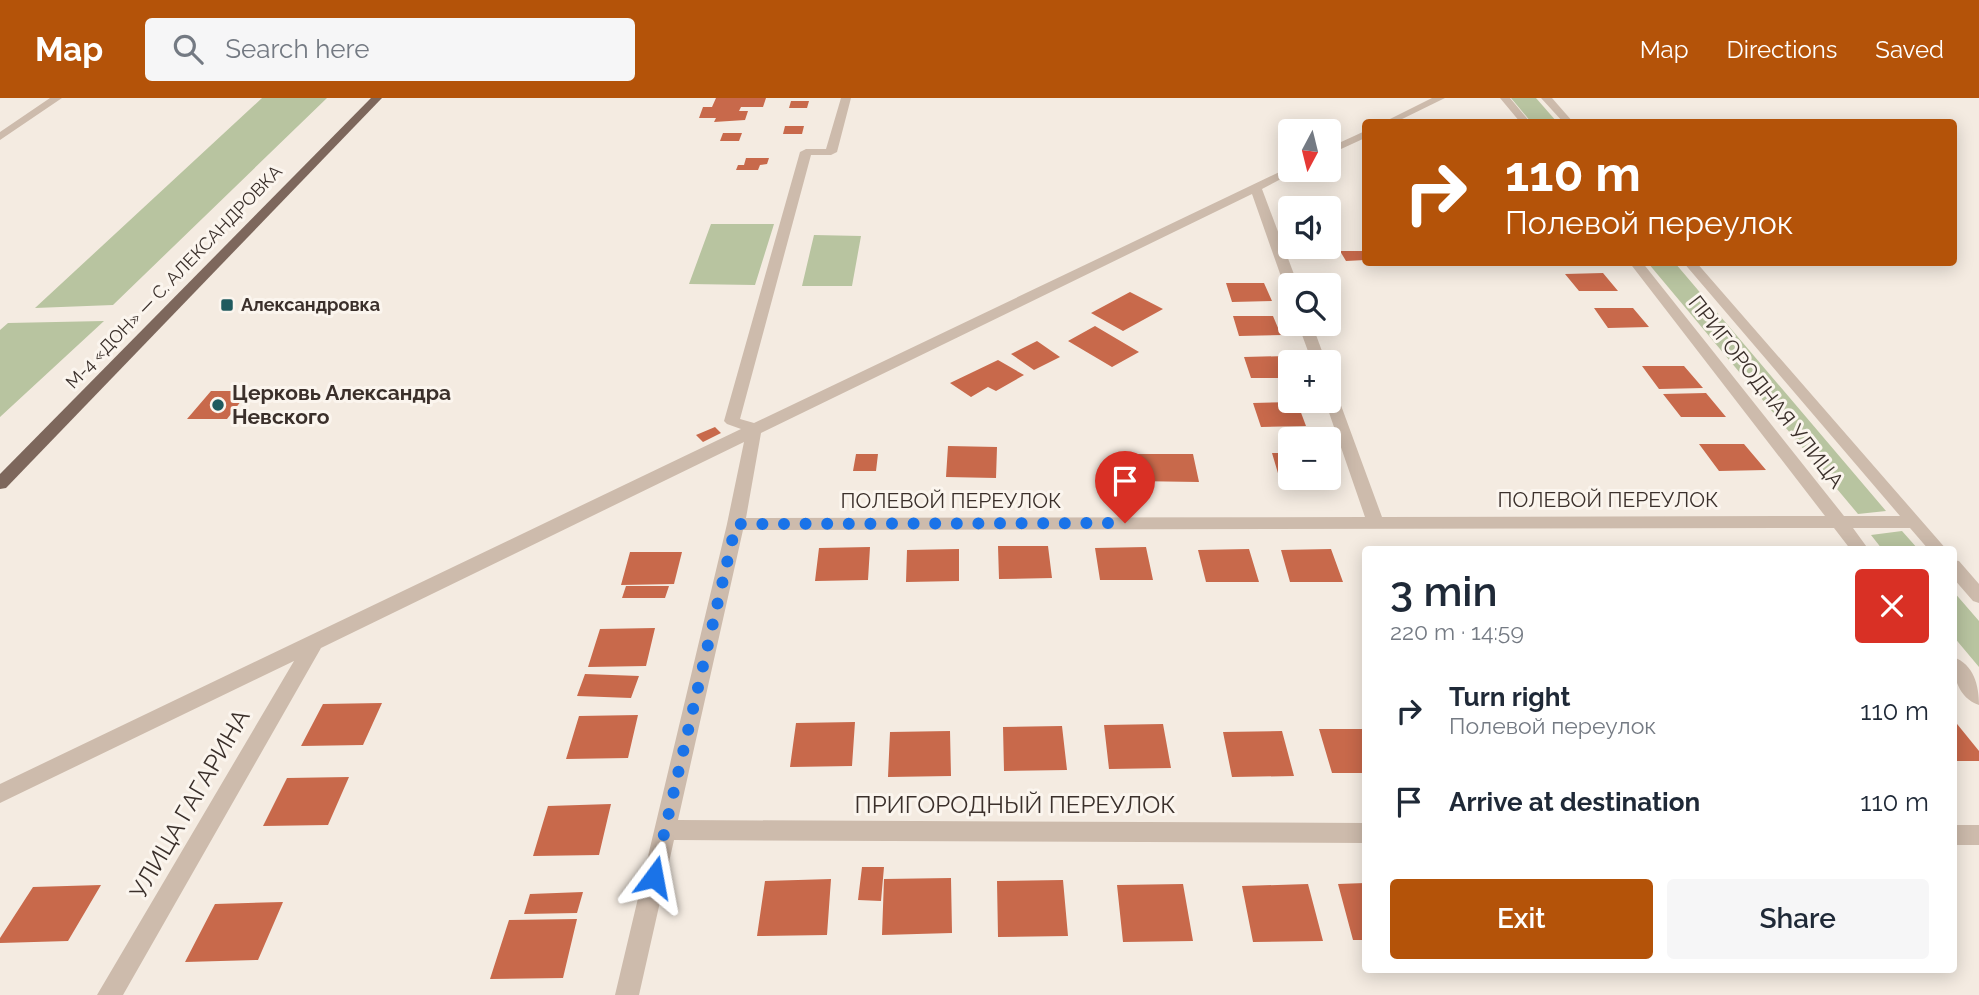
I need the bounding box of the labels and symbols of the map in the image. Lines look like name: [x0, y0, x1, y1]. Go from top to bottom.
north arrow: [1278, 119, 1340, 182]
street label: М-4 «ДОН» — С. АЛЕКСАНДРОВКА: [61, 161, 286, 393]
street label: ПРИГОРОДНАЯ УЛИЦА: [1683, 290, 1849, 493]
place label: Александровка: [241, 294, 380, 315]
marker: Александровка: [219, 297, 235, 313]
place label: Церковь Александра Невского: [232, 380, 451, 429]
marker: Церковь Александра Невского: [210, 397, 226, 413]
pin: [1095, 451, 1155, 523]
street label: ПОЛЕВОЙ ПЕРЕУЛОК: [1498, 487, 1718, 512]
street label: ПОЛЕВОЙ ПЕРЕУЛОК: [841, 488, 1061, 513]
street label: УЛИЦА ГАГАРИНА: [124, 704, 256, 904]
street label: ПРИГОРОДНЫЙ ПЕРЕУЛОК: [855, 790, 1175, 819]
position arrow: [617, 840, 691, 914]

